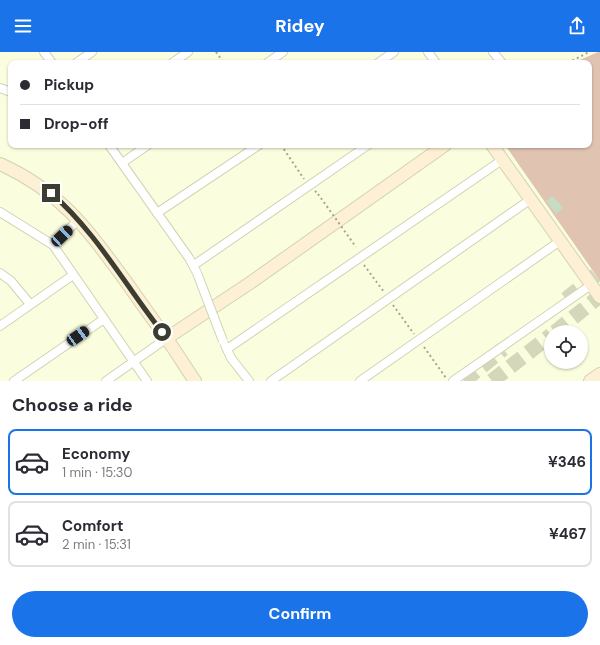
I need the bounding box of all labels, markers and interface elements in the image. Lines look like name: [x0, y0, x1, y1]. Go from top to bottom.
text: Ridey: [275, 14, 325, 38]
icon: menu: [12, 15, 34, 37]
icon: share: [566, 15, 588, 37]
text: Pickup: [44, 75, 94, 95]
text: Drop-off: [44, 114, 109, 134]
route end: [42, 184, 60, 202]
car: [49, 223, 75, 249]
route start: [153, 323, 171, 341]
car: [65, 324, 91, 348]
map controls: [544, 325, 588, 369]
button: locate: [544, 325, 588, 369]
text: Choose a ride: [12, 393, 133, 417]
icon: car: [14, 444, 50, 480]
text: Economy: [62, 444, 130, 464]
text: ¥346: [548, 452, 586, 472]
text: 1 min · 15:30: [62, 464, 132, 481]
icon: car: [14, 516, 50, 552]
text: Comfort: [62, 516, 123, 536]
text: ¥467: [549, 524, 586, 544]
text: 2 min · 15:31: [62, 536, 131, 553]
button: Confirm: [12, 591, 588, 637]

